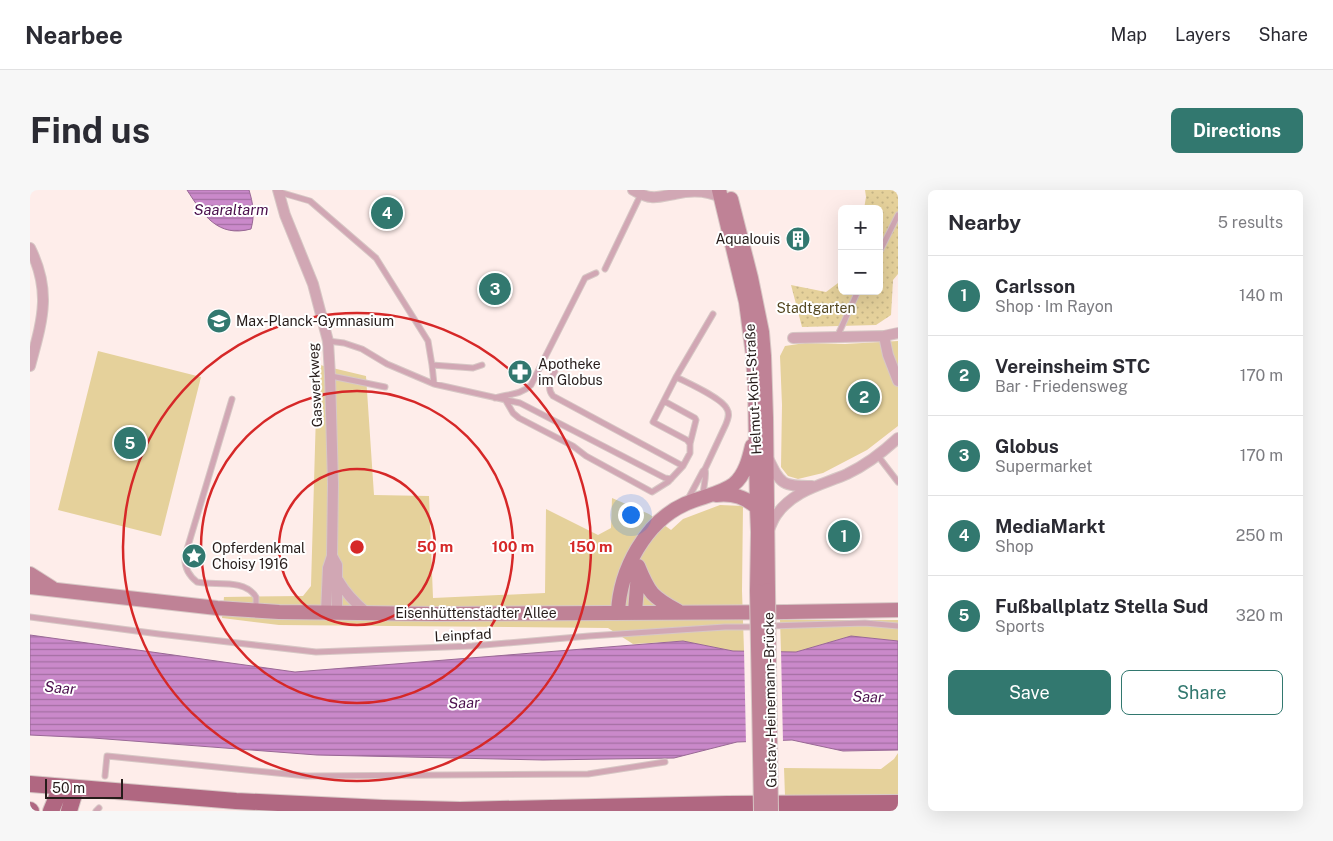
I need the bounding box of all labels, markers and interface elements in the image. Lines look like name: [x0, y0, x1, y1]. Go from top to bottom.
text: Nearbee: [25, 21, 123, 49]
text: Map: [1111, 24, 1147, 45]
text: Layers: [1175, 24, 1231, 45]
text: Share: [1259, 24, 1308, 45]
button: Directions: [1171, 108, 1303, 153]
text: Find us: [30, 110, 150, 151]
pin: 4: [371, 194, 403, 232]
water label: Saaraltarm: [194, 201, 268, 218]
map controls: [838, 205, 883, 295]
button: +: [838, 205, 883, 250]
text: Nearby: [948, 210, 1021, 235]
text: 5 results: [1218, 213, 1283, 232]
building icon: Aqualouis: [785, 226, 811, 252]
place label: Aqualouis: [715, 231, 780, 247]
button: −: [838, 250, 883, 295]
pin: 3: [479, 270, 511, 308]
text: Carlsson: [995, 275, 1075, 297]
text: 1: [961, 286, 967, 305]
text: 140 m: [1239, 286, 1283, 305]
text: Shop · Im Rayon: [995, 297, 1113, 316]
park label: Stadtgarten: [777, 300, 856, 316]
school or university icon: Max-Planck-Gymnasium: [206, 308, 232, 334]
place label: Max-Planck-Gymnasium: [236, 313, 394, 329]
street label: Helmut-Kohl-Straße: [742, 323, 764, 455]
street label: Gaswerkweg: [305, 342, 325, 428]
text: Vereinsheim STC: [995, 355, 1150, 377]
place label: Apotheke im Globus: [538, 356, 603, 388]
pharmacy icon: Apotheke im Globus: [507, 359, 533, 385]
text: 2: [959, 366, 969, 385]
text: 170 m: [1240, 366, 1283, 385]
text: Bar · Friedensweg: [995, 377, 1128, 396]
pin: 2: [848, 378, 880, 416]
pin: 5: [114, 424, 146, 462]
text: Globus: [995, 435, 1059, 457]
text: 3: [959, 446, 969, 465]
text: 170 m: [1240, 446, 1283, 465]
text: Supermarket: [995, 457, 1092, 476]
your location: [618, 502, 644, 528]
text: MediaMarkt: [995, 515, 1106, 537]
pin: 1: [828, 517, 860, 555]
text: 4: [959, 526, 969, 545]
text: 250 m: [1236, 526, 1283, 545]
text: Shop: [995, 537, 1034, 556]
centre of rings: [348, 538, 366, 556]
text: 50 m: [417, 538, 453, 555]
text: 100 m: [492, 538, 534, 555]
text: 150 m: [569, 538, 613, 555]
place label: Opferdenkmal Choisy 1916: [212, 540, 305, 572]
place icon: Opferdenkmal Choisy 1916: [181, 543, 207, 569]
text: Fußballplatz Stella Sud: [995, 595, 1208, 617]
street label: Eisenhüttenstädter Allee: [395, 605, 557, 621]
text: 5: [959, 606, 969, 625]
text: 320 m: [1236, 606, 1283, 625]
street label: Gustav-Heinemann-Brücke: [760, 612, 780, 788]
text: Sports: [995, 617, 1045, 636]
street label: Leinpfad: [434, 626, 492, 644]
button: Save: [948, 670, 1111, 715]
button: Share: [1121, 670, 1283, 715]
water label: Saar: [44, 678, 77, 697]
water label: Saar: [852, 687, 884, 706]
water label: Saar: [448, 693, 480, 712]
scale bar: [45, 776, 122, 799]
text: 50 m: [52, 780, 85, 796]

